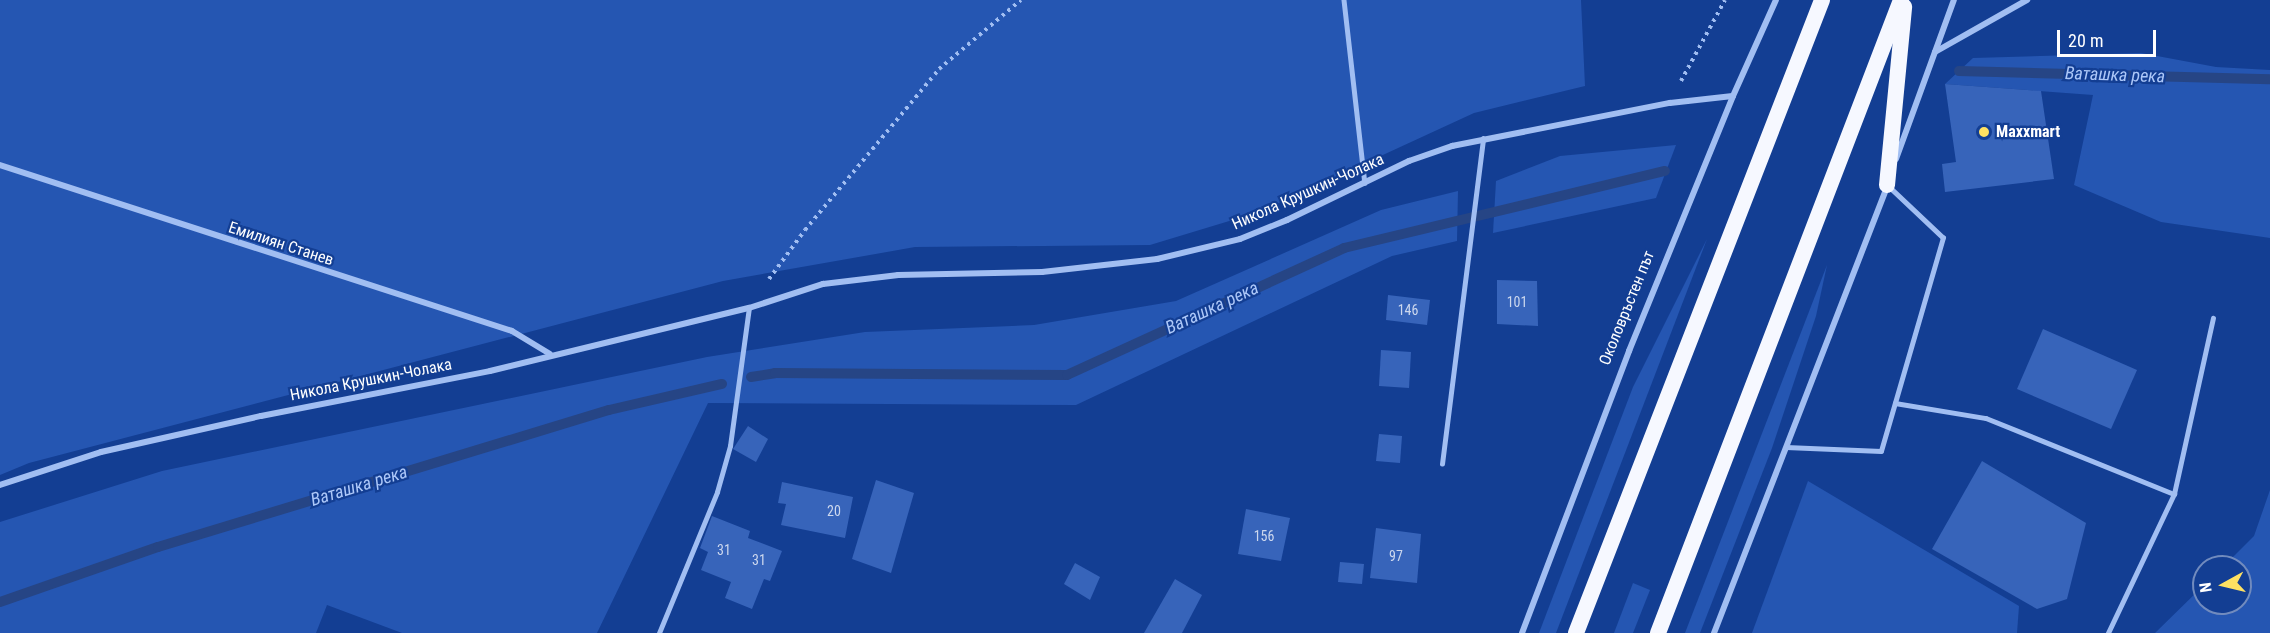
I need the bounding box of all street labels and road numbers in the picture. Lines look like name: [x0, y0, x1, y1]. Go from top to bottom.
street label: Никола Крушкин-Чолака: [1229, 150, 1387, 234]
street label: Емилиян Станев: [226, 218, 336, 270]
street label: Околовръстен път: [1595, 248, 1659, 368]
street label: Никола Крушкин-Чолака: [289, 355, 453, 405]

